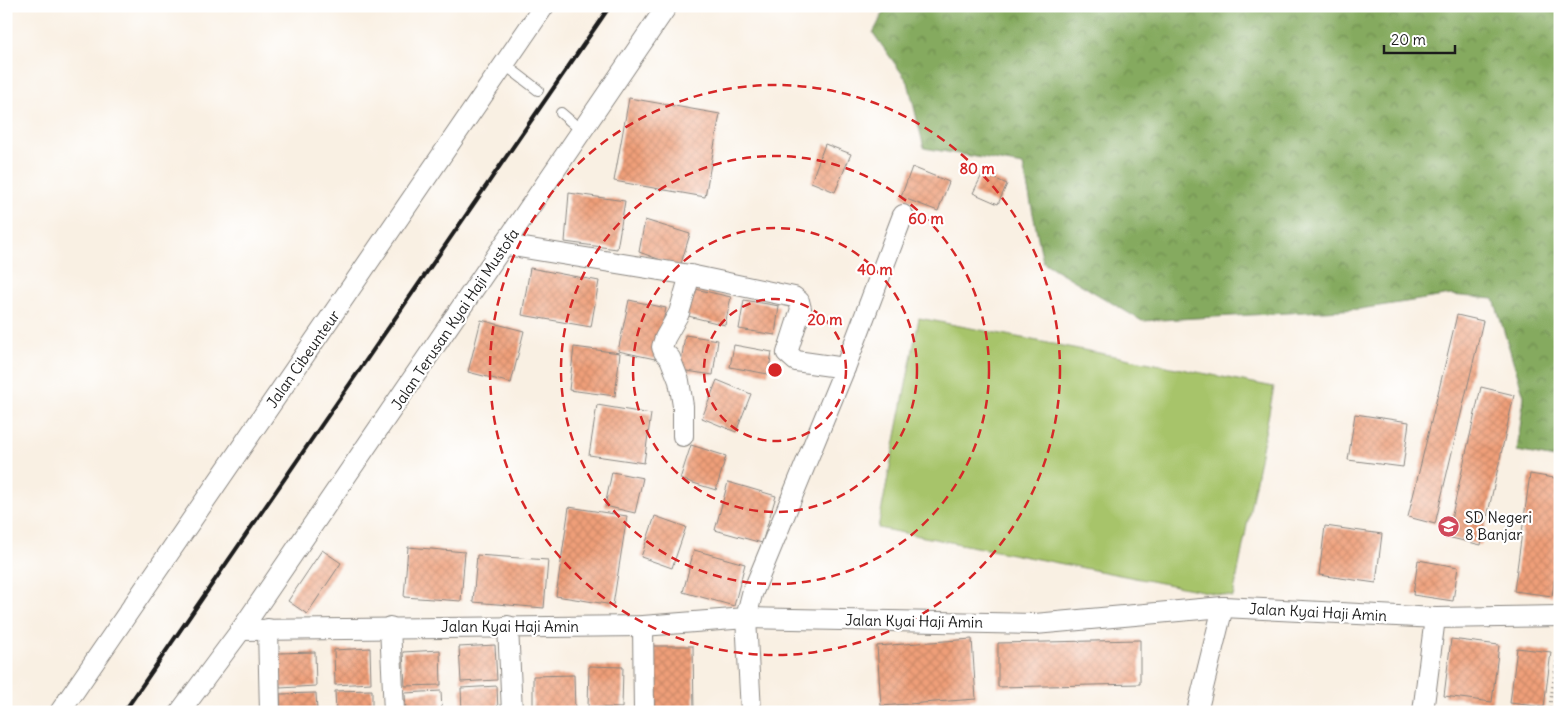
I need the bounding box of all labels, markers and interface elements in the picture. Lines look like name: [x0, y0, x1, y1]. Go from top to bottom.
scale bar: [1384, 22, 1455, 54]
text: 20 m: [1391, 30, 1426, 49]
text: 80 m: [959, 159, 995, 178]
text: 60 m: [908, 209, 944, 228]
street label: Jalan Terusan Kyai Haji Mustofa: [387, 224, 523, 413]
text: 40 m: [857, 260, 893, 279]
street label: Jalan Cibeunteur: [262, 306, 344, 412]
text: 20 m: [808, 310, 842, 329]
centre of rings: [766, 361, 784, 379]
place label: SD Negeri 8 Banjar: [1465, 508, 1532, 544]
school or university icon: SD Negeri 8 Banjar: [1437, 514, 1461, 538]
street label: Jalan Kyai Haji Amin: [1249, 599, 1388, 625]
street label: Jalan Kyai Haji Amin: [845, 610, 983, 632]
street label: Jalan Kyai Haji Amin: [441, 617, 579, 636]

